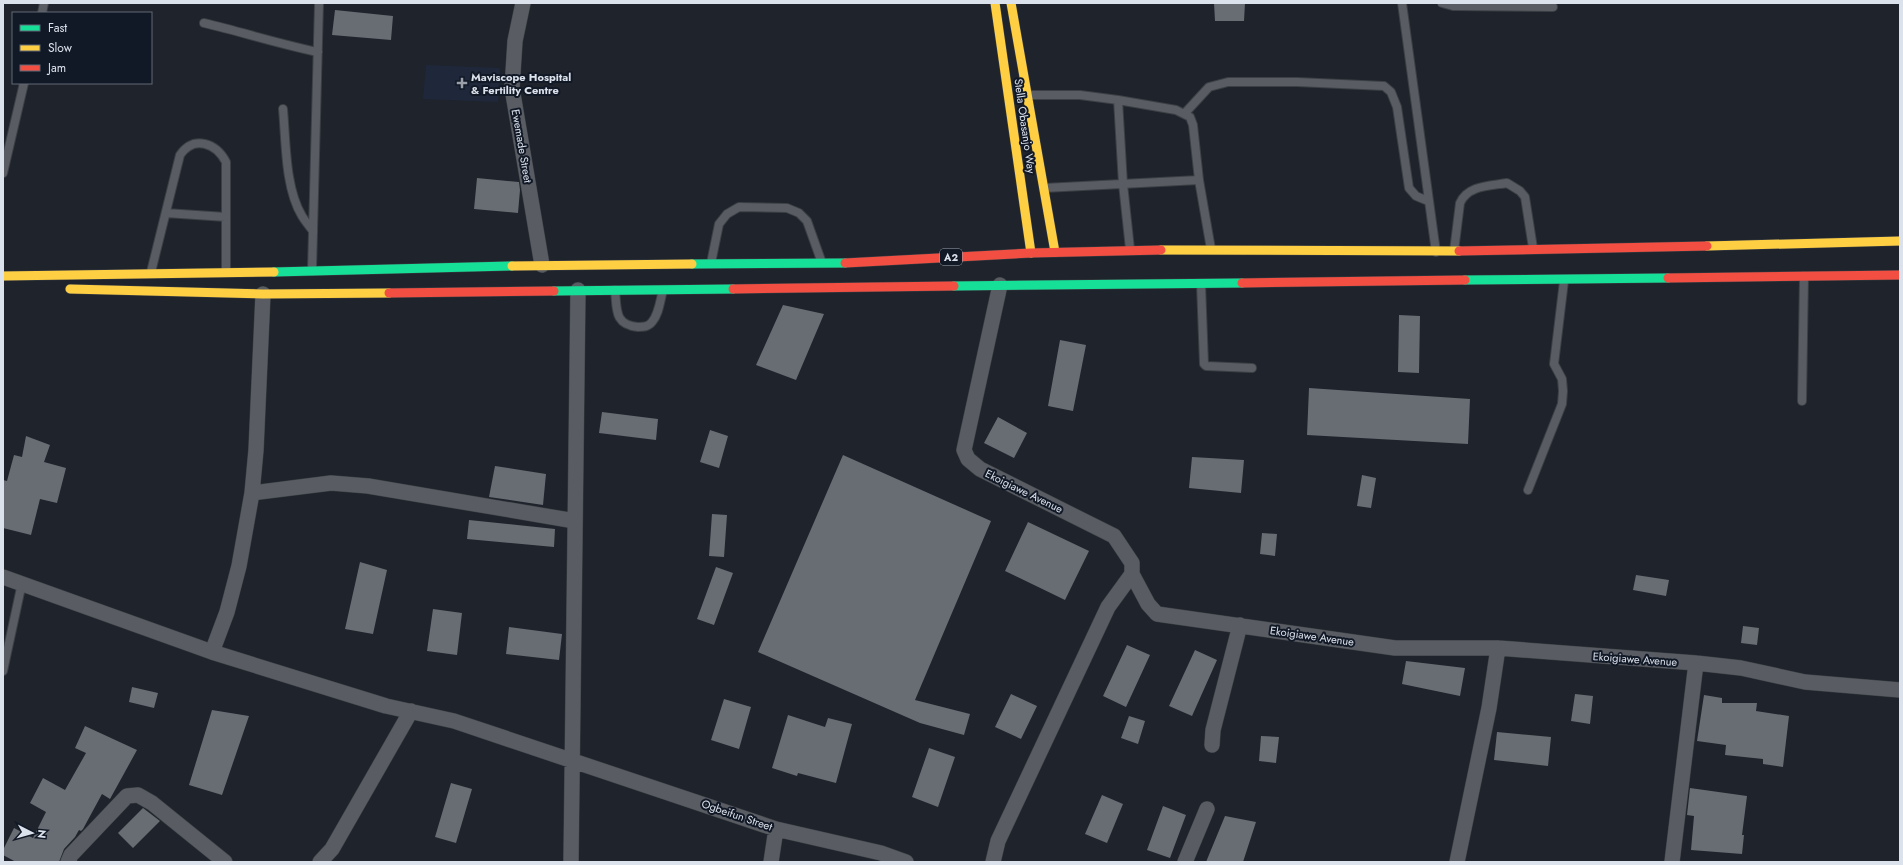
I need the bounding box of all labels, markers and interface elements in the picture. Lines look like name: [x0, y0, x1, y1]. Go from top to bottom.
legend: [12, 12, 152, 84]
text: Fast: [48, 19, 67, 37]
text: Slow: [48, 39, 73, 57]
text: Jam: [46, 59, 66, 77]
place label: Maviscope Hospital & Fertility Centre: [471, 69, 571, 98]
marker: Maviscope Hospital & Fertility Centre: [456, 77, 468, 89]
street label: Stella Obasanjo Way: [1010, 78, 1040, 175]
street label: Ewemade Street: [508, 108, 536, 184]
road number: A2: [940, 249, 962, 265]
street label: Ekoigiawe Avenue: [983, 465, 1066, 517]
street label: Ekoigiawe Avenue: [1269, 622, 1355, 650]
street label: Ekoigiawe Avenue: [1592, 648, 1678, 670]
street label: Ogbeifun Street: [699, 795, 775, 835]
north arrow: [12, 813, 52, 853]
text: N: [34, 829, 50, 839]

